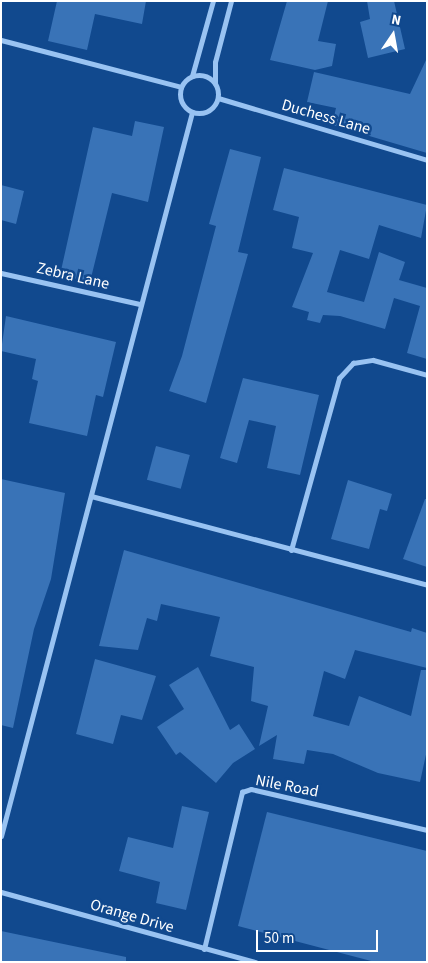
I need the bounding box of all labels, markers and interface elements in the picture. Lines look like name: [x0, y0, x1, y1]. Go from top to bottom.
north arrow: [368, 10, 418, 60]
text: N: [389, 10, 403, 31]
street label: Duchess Lane: [279, 95, 373, 139]
street label: Zebra Lane: [35, 258, 111, 294]
street label: Nile Road: [254, 770, 320, 802]
street label: Orange Drive: [88, 895, 176, 937]
scale bar: [258, 920, 380, 952]
text: 50 m: [264, 928, 294, 949]

